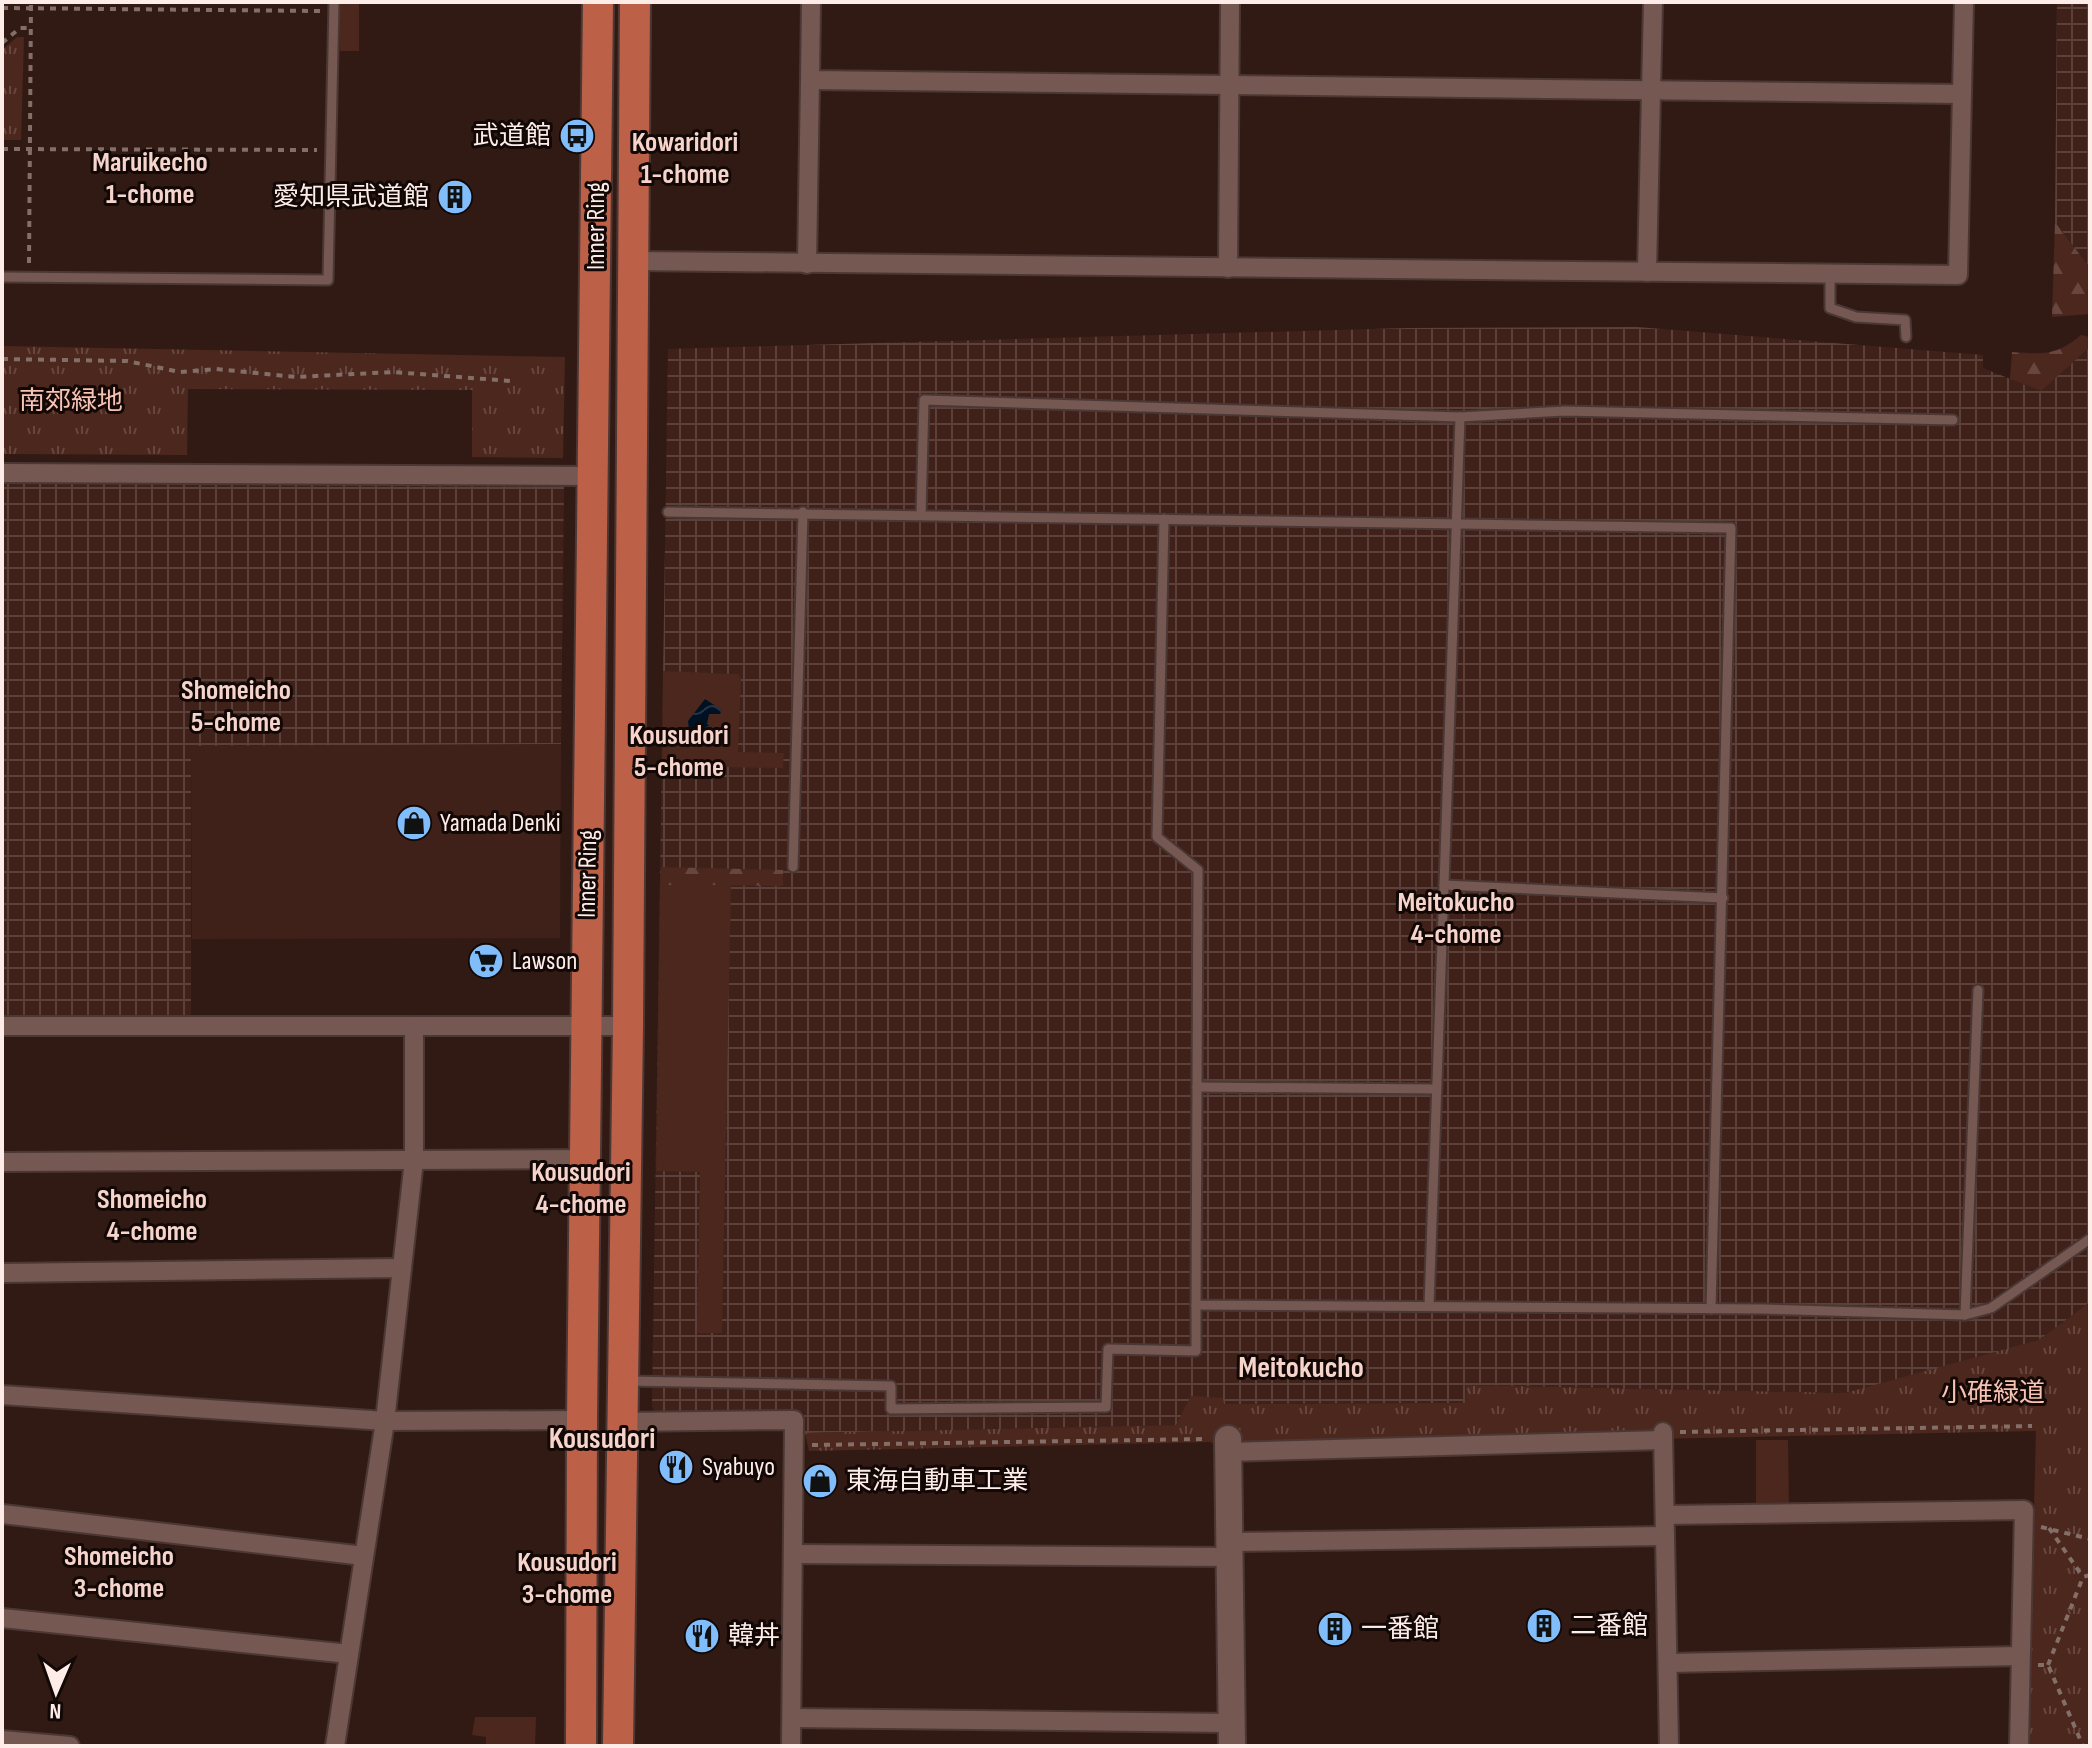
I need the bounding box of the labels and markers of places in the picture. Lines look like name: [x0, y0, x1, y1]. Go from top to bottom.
bus stop icon: 武道館: [558, 117, 596, 155]
place label: 武道館: [473, 121, 551, 152]
building icon: 愛知県武道館: [436, 178, 474, 216]
place label: 愛知県武道館: [273, 182, 429, 213]
shop icon: Yamada Denki: [395, 804, 433, 842]
place label: Yamada Denki: [440, 808, 561, 839]
supermarket icon: Lawson: [467, 942, 505, 980]
place label: Lawson: [512, 946, 577, 977]
restaurant icon: Syabuyo: [657, 1448, 695, 1486]
place label: Syabuyo: [702, 1452, 775, 1483]
shop icon: 東海自動車工業: [801, 1462, 839, 1500]
place label: 東海自動車工業: [846, 1466, 1028, 1497]
building icon: 二番館: [1525, 1607, 1563, 1645]
building icon: 一番館: [1316, 1610, 1354, 1648]
place label: 二番館: [1570, 1611, 1648, 1642]
place label: 一番館: [1361, 1614, 1439, 1645]
restaurant icon: 韓丼: [683, 1617, 721, 1655]
place label: 韓丼: [728, 1621, 780, 1652]

